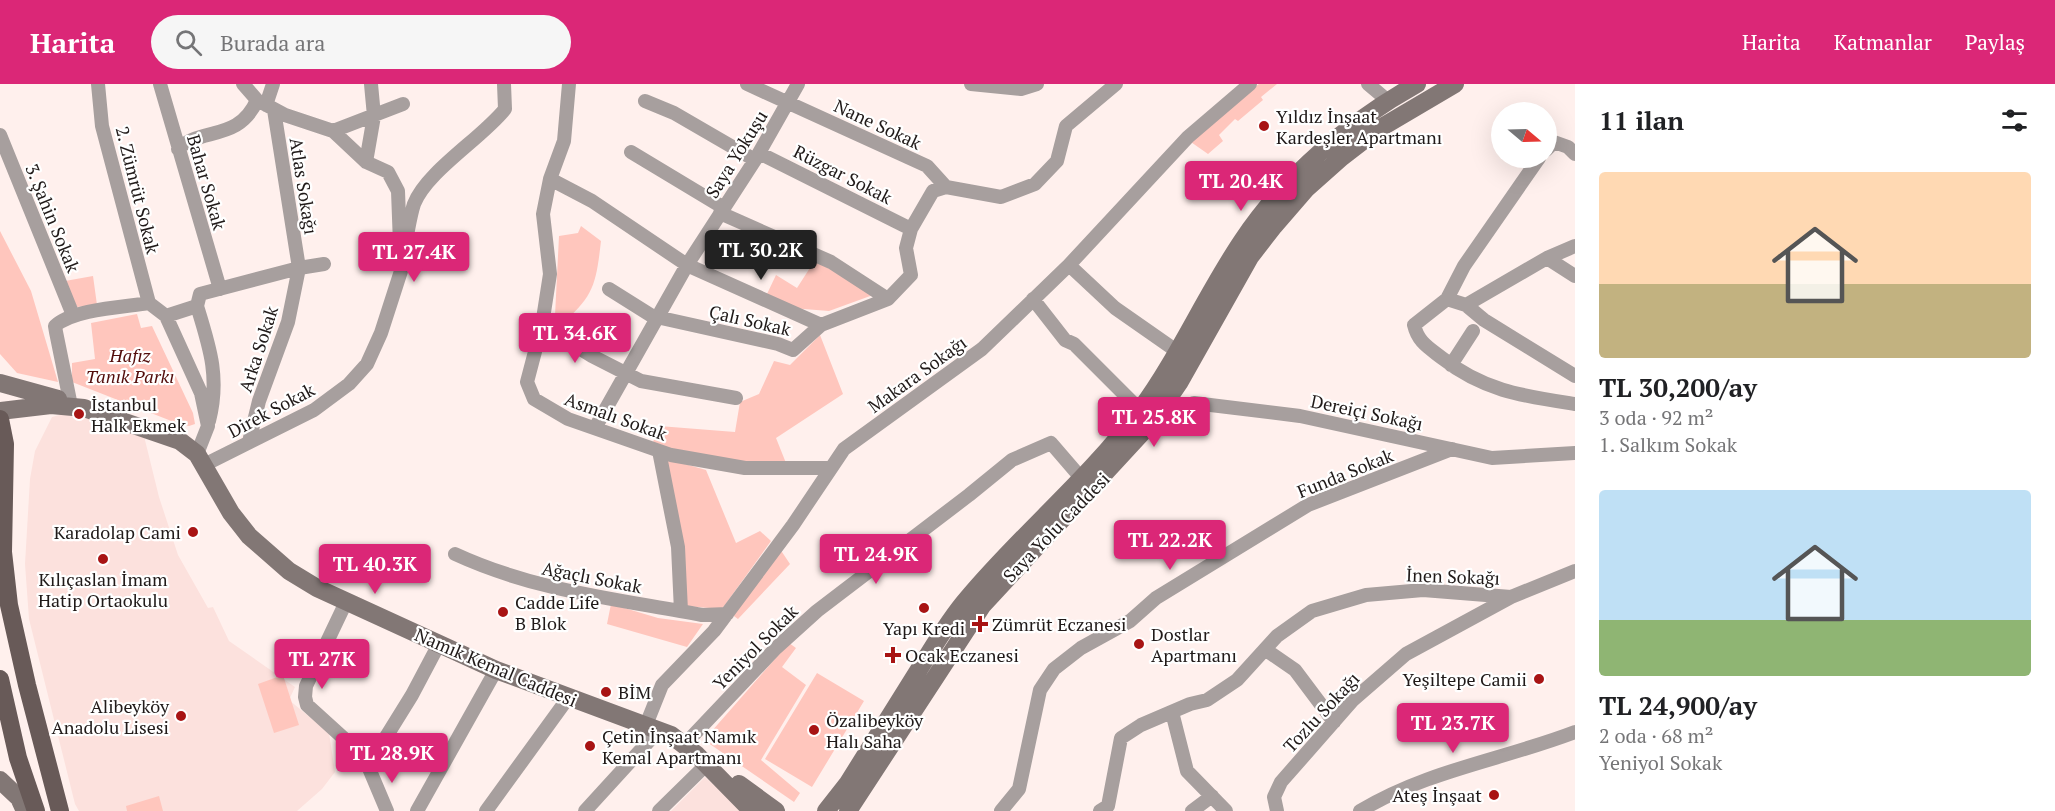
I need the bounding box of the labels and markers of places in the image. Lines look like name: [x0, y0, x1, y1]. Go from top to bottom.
place label: Yıldız İnşaat Kardeşler Apartmanı: [1276, 104, 1442, 149]
marker: Yıldız İnşaat Kardeşler Apartmanı: [1257, 119, 1271, 133]
pin: TL 20.4K: [1179, 161, 1303, 212]
pin: TL 30.2K: [699, 230, 823, 281]
pin: TL 27.4K: [352, 232, 476, 283]
pin: TL 34.6K: [513, 313, 637, 364]
place label: İstanbul Halk Ekmek: [91, 392, 187, 437]
pin: TL 25.8K: [1092, 397, 1216, 448]
marker: İstanbul Halk Ekmek: [72, 407, 86, 421]
place label: Karadolap Cami: [54, 520, 181, 544]
pin: TL 22.2K: [1108, 520, 1232, 571]
marker: Karadolap Cami: [186, 525, 200, 539]
pin: TL 24.9K: [814, 534, 938, 585]
pin: TL 40.3K: [313, 544, 437, 595]
marker: Kılıçaslan İmam Hatip Ortaokulu: [96, 552, 110, 566]
place label: Kılıçaslan İmam Hatip Ortaokulu: [38, 567, 168, 612]
place label: Cadde Life B Blok: [515, 590, 599, 635]
marker: Yapı Kredi: [917, 601, 931, 615]
marker: Cadde Life B Blok: [496, 605, 510, 619]
place label: Zümrüt Eczanesi: [992, 612, 1127, 636]
place label: Yapı Kredi: [883, 616, 965, 640]
marker: Zümrüt Eczanesi: [973, 617, 987, 631]
place label: Dostlar Apartmanı: [1151, 622, 1237, 667]
marker: Dostlar Apartmanı: [1132, 637, 1146, 651]
pin: TL 27K: [273, 639, 371, 690]
place label: Ocak Eczanesi: [905, 643, 1019, 667]
marker: Ocak Eczanesi: [886, 648, 900, 662]
place label: Yeşiltepe Camii: [1403, 667, 1527, 691]
marker: Yeşiltepe Camii: [1532, 672, 1546, 686]
place label: BİM: [618, 680, 651, 704]
marker: BİM: [599, 685, 613, 699]
place label: Alibeyköy Anadolu Lisesi: [51, 694, 170, 739]
pin: TL 23.7K: [1391, 703, 1515, 754]
place label: Özalibeyköy Halı Saha: [826, 708, 924, 753]
marker: Alibeyköy Anadolu Lisesi: [174, 709, 188, 723]
marker: Özalibeyköy Halı Saha: [807, 723, 821, 737]
place label: Çetin İnşaat Namık Kemal Apartmanı: [602, 724, 757, 769]
pin: TL 28.9K: [330, 733, 454, 784]
marker: Çetin İnşaat Namık Kemal Apartmanı: [583, 739, 597, 753]
place label: Ateş İnşaat: [1392, 783, 1482, 807]
marker: Ateş İnşaat: [1487, 788, 1501, 802]

